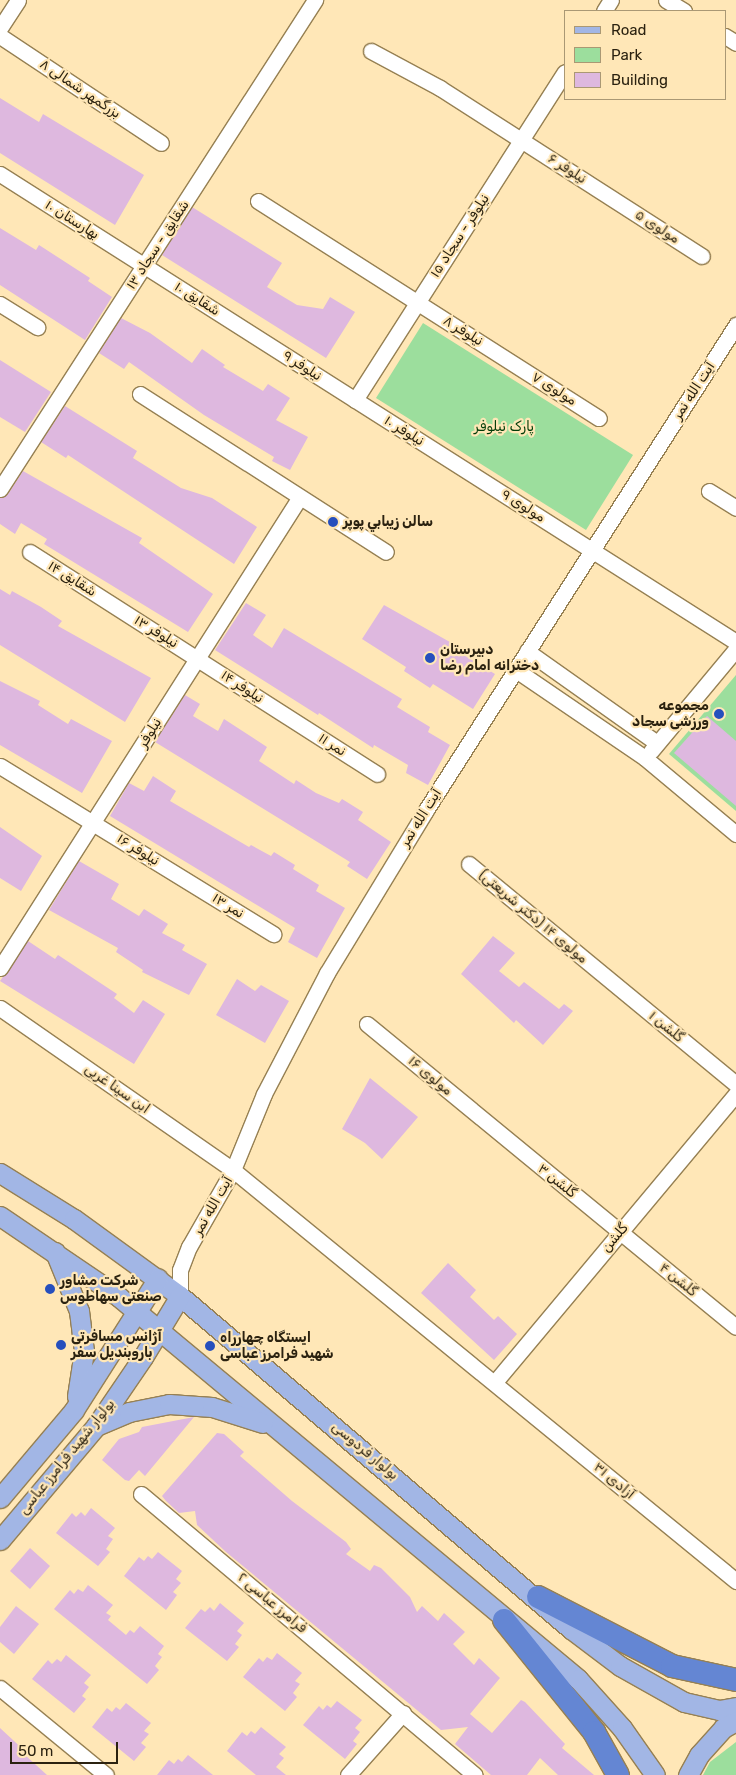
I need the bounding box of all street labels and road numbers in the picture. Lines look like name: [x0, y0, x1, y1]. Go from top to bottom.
street label: بزرگمهر شمالی ۸: [36, 56, 124, 122]
street label: نیلوفر ۶: [544, 150, 590, 188]
street label: نیلوفر - سجاد ۱۵: [427, 191, 493, 281]
street label: بهارستان ۱۰: [42, 197, 102, 243]
street label: شقایق - سجاد ۱۳: [123, 197, 193, 293]
street label: مولوی ۵: [632, 206, 682, 248]
street label: شقایق ۱۰: [171, 278, 223, 320]
street label: نیلوفر ۸: [440, 312, 486, 350]
street label: نیلوفر ۹: [279, 347, 325, 385]
street label: آیت الله نمر: [669, 359, 719, 423]
street label: مولوی ۷: [529, 369, 579, 409]
street label: نیلوفر ۱۰: [381, 412, 427, 450]
street label: مولوی ۹: [498, 486, 548, 526]
street label: شقایق ۱۴: [45, 558, 99, 600]
street label: نیلوفر ۱۳: [131, 612, 181, 652]
street label: نیلوفر ۱۴: [217, 667, 267, 707]
street label: نیلوفر: [134, 715, 166, 751]
street label: نمر ۱۱: [315, 730, 349, 760]
street label: آیت الله نمر: [397, 786, 445, 850]
street label: نیلوفر ۱۶: [114, 830, 162, 870]
street label: مولوی ۱۴ (دکتر شریعتی): [475, 867, 591, 967]
street label: نمر ۱۳: [209, 890, 247, 922]
street label: گلشن ۱: [645, 1008, 687, 1046]
street label: مولوی ۱۶: [404, 1053, 456, 1099]
street label: ابن سینا غربی: [81, 1060, 153, 1118]
street label: گلشن ۳: [534, 1160, 580, 1202]
street label: آیت الله نمر: [189, 1173, 237, 1239]
street label: گلشن: [598, 1220, 632, 1256]
street label: گلشن ۴: [656, 1260, 700, 1300]
street label: بولوار شهید فرامرز عباسی: [15, 1396, 119, 1518]
street label: بولوار فردوسی: [328, 1418, 402, 1484]
street label: آزادی ۳۱: [590, 1459, 638, 1503]
street label: فرامرز عباسی ۲: [234, 1569, 310, 1637]

